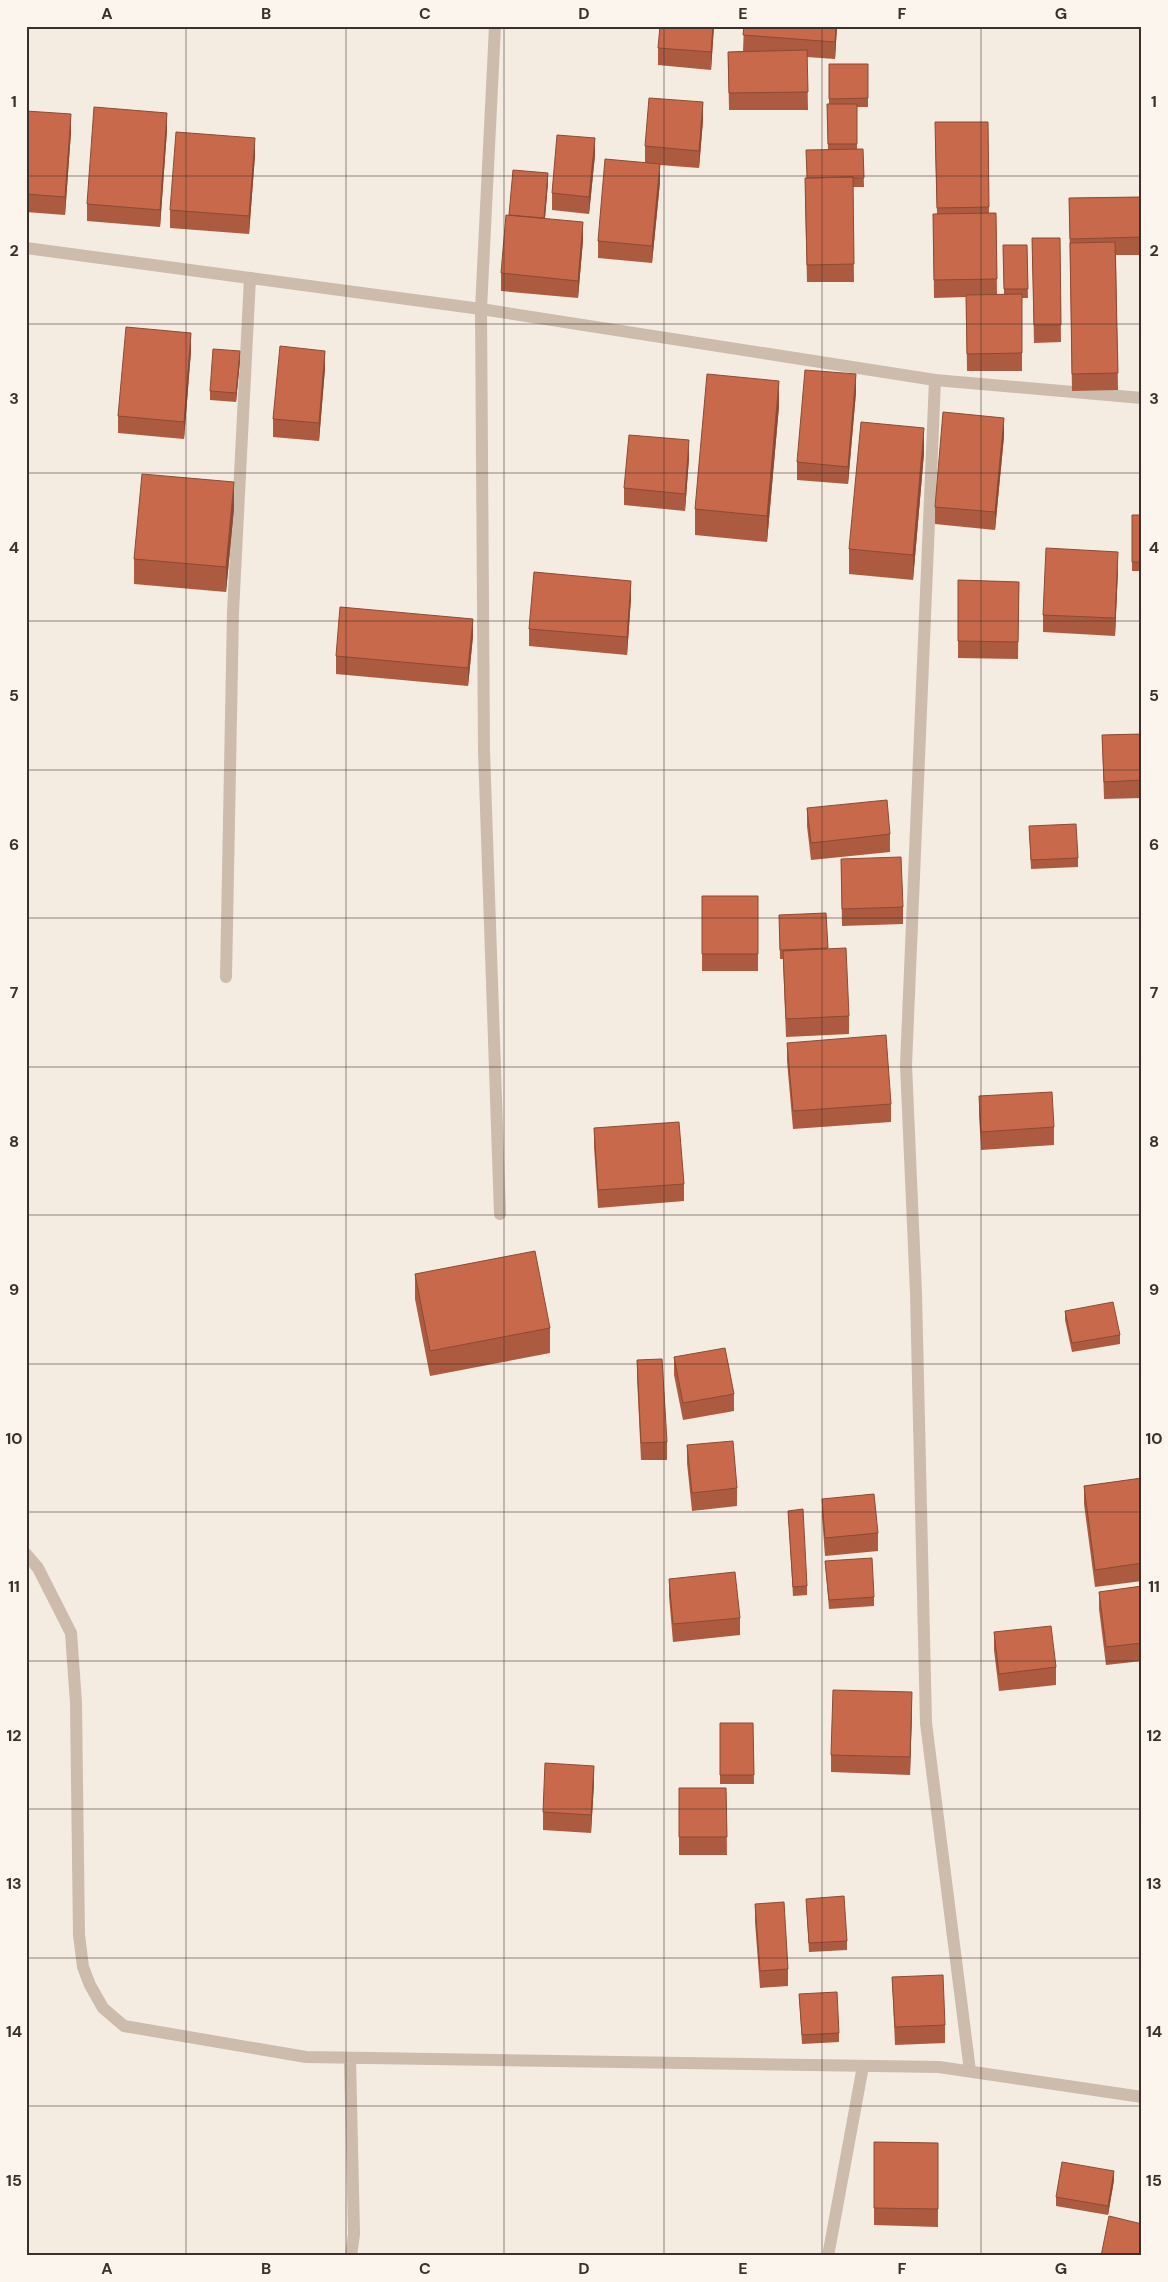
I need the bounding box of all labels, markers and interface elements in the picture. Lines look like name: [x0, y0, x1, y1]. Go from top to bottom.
text: A: [101, 3, 113, 24]
text: B: [261, 3, 271, 24]
text: C: [419, 3, 431, 24]
text: D: [578, 3, 590, 24]
text: E: [738, 3, 748, 24]
text: F: [898, 3, 907, 24]
text: G: [1055, 3, 1067, 24]
text: 1: [11, 91, 17, 112]
text: 1: [1151, 91, 1157, 112]
text: 2: [9, 240, 19, 261]
text: 2: [1149, 240, 1159, 261]
text: 3: [9, 388, 19, 409]
text: 3: [1149, 388, 1159, 409]
text: 4: [9, 537, 19, 558]
text: 4: [1149, 537, 1159, 558]
text: 5: [9, 685, 19, 706]
text: 5: [1149, 685, 1159, 706]
text: 6: [9, 834, 19, 855]
text: 6: [1149, 834, 1159, 855]
text: 7: [10, 982, 19, 1003]
text: 7: [1150, 982, 1159, 1003]
text: 8: [9, 1131, 19, 1152]
text: 8: [1149, 1131, 1159, 1152]
text: 9: [9, 1279, 19, 1300]
text: 9: [1149, 1279, 1159, 1300]
text: 10: [5, 1428, 23, 1449]
text: 10: [1145, 1428, 1163, 1449]
text: 11: [8, 1576, 20, 1597]
text: 11: [1148, 1576, 1160, 1597]
text: 12: [6, 1725, 22, 1746]
text: 12: [1146, 1725, 1162, 1746]
text: 13: [6, 1873, 22, 1894]
text: 13: [1146, 1873, 1162, 1894]
text: 14: [6, 2021, 22, 2042]
text: 14: [1146, 2021, 1162, 2042]
text: 15: [6, 2170, 22, 2191]
text: 15: [1146, 2170, 1162, 2191]
text: A: [101, 2258, 113, 2279]
text: B: [261, 2258, 271, 2279]
text: C: [419, 2258, 431, 2279]
text: D: [578, 2258, 590, 2279]
text: E: [738, 2258, 748, 2279]
text: F: [898, 2258, 907, 2279]
text: G: [1055, 2258, 1067, 2279]

